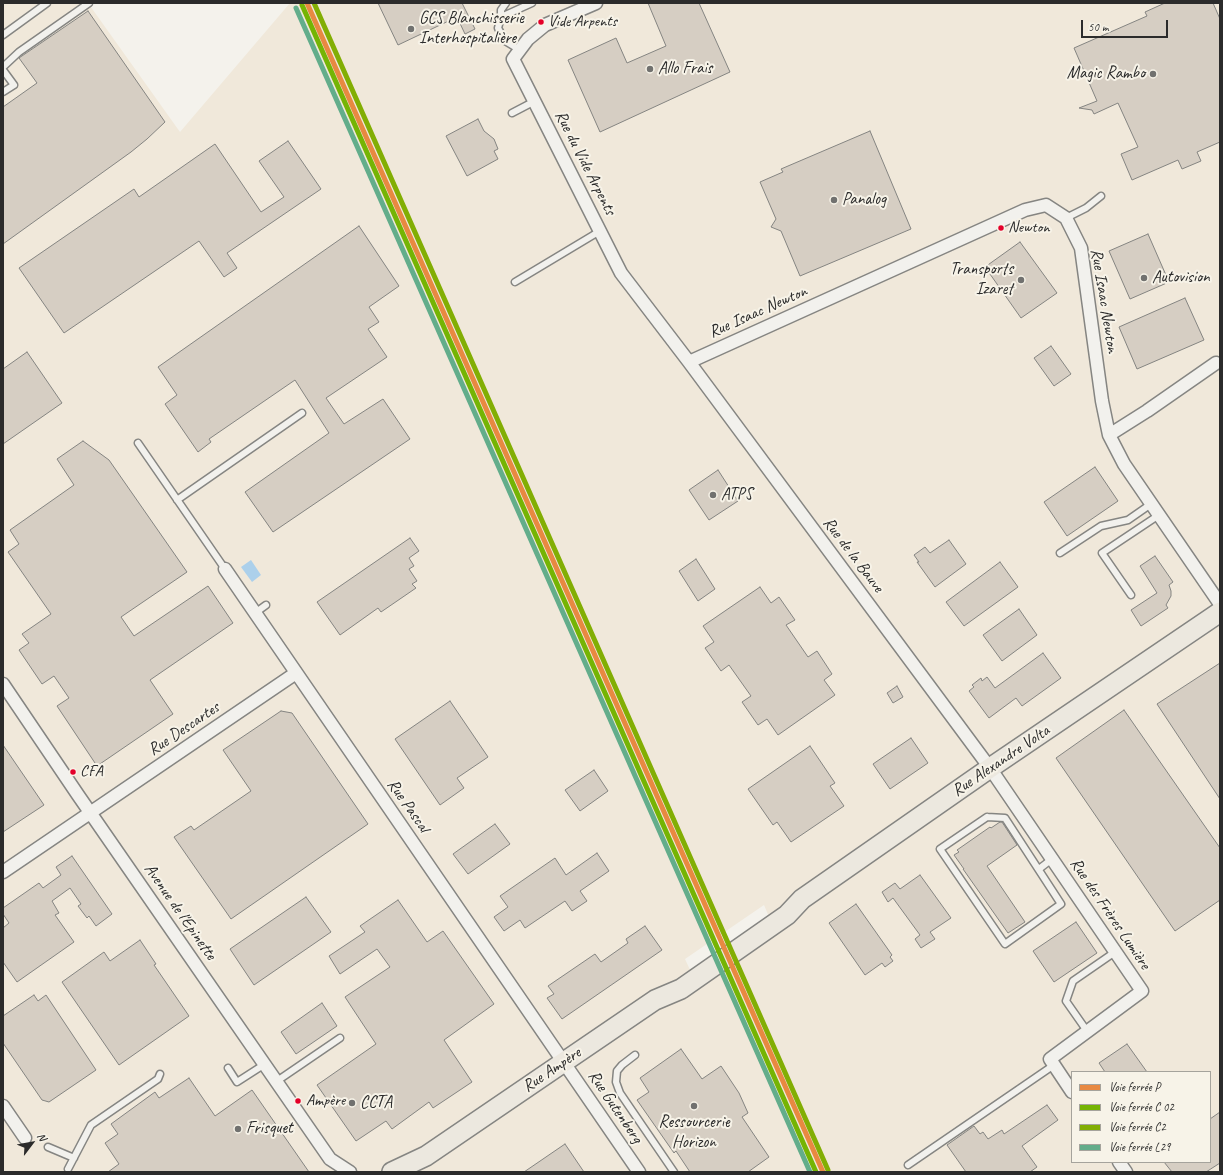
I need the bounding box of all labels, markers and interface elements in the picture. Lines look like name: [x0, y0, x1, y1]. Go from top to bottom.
place label: GCS Blanchisserie Interhospitalière: [419, 9, 524, 49]
place label: Vide Arpents: [548, 12, 617, 32]
scale bar: [1083, 12, 1170, 38]
marker: Vide Arpents: [536, 17, 546, 27]
text: 50 m: [1088, 19, 1108, 35]
marker: GCS Blanchisserie Interhospitalière: [406, 24, 416, 34]
place label: Allo Frais: [658, 59, 712, 79]
marker: Allo Frais: [645, 64, 655, 74]
place label: Magic Rambo: [1067, 64, 1145, 84]
marker: Magic Rambo: [1148, 69, 1158, 79]
street label: Rue du Vide Arpents: [550, 107, 620, 219]
place label: Panalog: [842, 190, 886, 210]
marker: Panalog: [829, 195, 839, 205]
place label: Newton: [1008, 218, 1049, 238]
marker: Newton: [996, 223, 1006, 233]
street label: Rue Isaac Newton: [1086, 247, 1122, 355]
place label: Transports Izaret: [950, 260, 1013, 300]
place label: Autovision: [1152, 268, 1210, 288]
marker: Autovision: [1139, 273, 1149, 283]
marker: Transports Izaret: [1016, 275, 1026, 285]
street label: Rue Isaac Newton: [706, 281, 810, 343]
place label: ATPS: [721, 485, 752, 505]
marker: ATPS: [708, 490, 718, 500]
street label: Rue de la Bauve: [818, 513, 888, 597]
street label: Rue Descartes: [144, 698, 224, 760]
street label: Rue Alexandre Volta: [948, 721, 1054, 801]
place label: CFA: [80, 762, 103, 782]
marker: CFA: [68, 767, 78, 777]
street label: Rue Pascal: [382, 775, 434, 837]
street label: Rue des Frères Lumière: [1065, 854, 1155, 974]
street label: Avenue de l'Epinette: [139, 860, 221, 964]
street label: Rue Ampère: [519, 1043, 585, 1097]
street label: Rue Gutenberg: [583, 1067, 647, 1147]
legend: [1071, 1071, 1211, 1163]
text: Voie ferrée P: [1109, 1079, 1160, 1095]
place label: Ampère: [306, 1091, 345, 1111]
place label: CCTA: [360, 1093, 392, 1113]
marker: Ampère: [293, 1096, 303, 1106]
marker: CCTA: [347, 1098, 357, 1108]
text: Voie ferrée C 02: [1109, 1099, 1174, 1115]
marker: Ressourcerie Horizon: [689, 1101, 699, 1111]
place label: Ressourcerie Horizon: [659, 1113, 729, 1153]
place label: Frisquet: [246, 1119, 293, 1139]
text: Voie ferrée C2: [1109, 1119, 1166, 1135]
north arrow: [12, 1123, 52, 1163]
marker: Frisquet: [233, 1124, 243, 1134]
text: N: [34, 1130, 50, 1143]
text: Voie ferrée L29: [1109, 1139, 1170, 1155]

